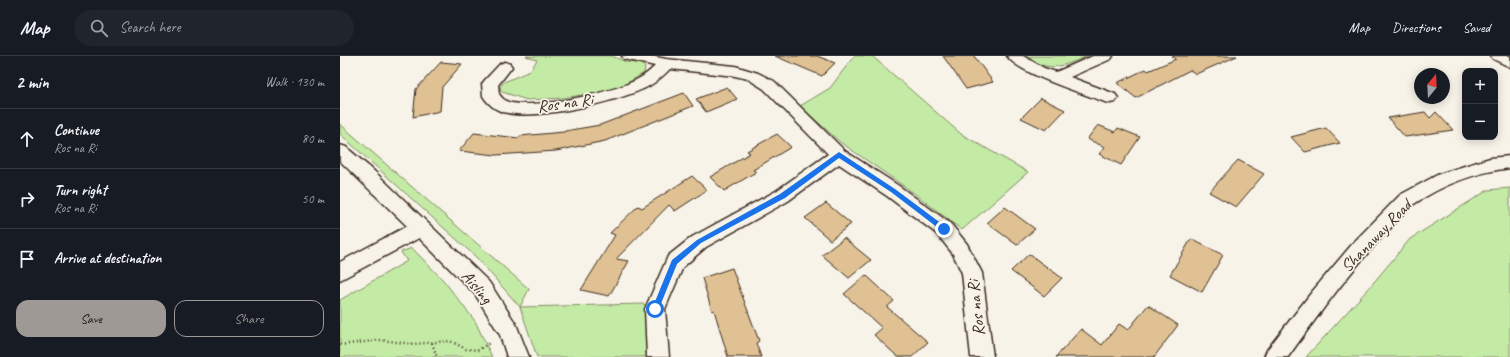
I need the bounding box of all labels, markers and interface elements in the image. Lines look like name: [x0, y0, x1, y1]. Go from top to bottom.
search box: [74, 10, 354, 46]
text: Map: [20, 16, 50, 40]
icon: search: [88, 17, 110, 39]
text: Search here: [120, 18, 181, 37]
text: Map: [1349, 19, 1370, 36]
text: Directions: [1392, 19, 1441, 36]
text: Saved: [1463, 19, 1490, 36]
north arrow: [1414, 68, 1450, 104]
map controls: [1462, 68, 1498, 140]
button: +: [1462, 68, 1498, 104]
text: 2 min: [16, 72, 49, 93]
text: Walk · 130 m: [265, 74, 324, 90]
street label: Ros na Ri: [536, 88, 597, 117]
button: −: [1462, 104, 1498, 140]
text: Continue: [54, 121, 99, 140]
icon: ahead: [16, 128, 38, 150]
text: 80 m: [302, 131, 324, 147]
text: Ros na Ri: [54, 140, 97, 156]
text: Turn right: [54, 181, 107, 200]
icon: right: [16, 188, 38, 210]
text: 50 m: [302, 191, 324, 207]
street label: Shanaway Road: [1336, 193, 1418, 277]
text: Ros na Ri: [54, 200, 97, 216]
route end: [935, 220, 953, 238]
icon: arrive: [16, 248, 38, 270]
text: Arrive at destination: [54, 249, 161, 268]
street label: Aisling: [457, 266, 498, 309]
street label: Ros na Ri: [962, 276, 989, 337]
button: Save: [16, 300, 166, 337]
button: Share: [174, 300, 324, 337]
route start: [646, 300, 664, 318]

